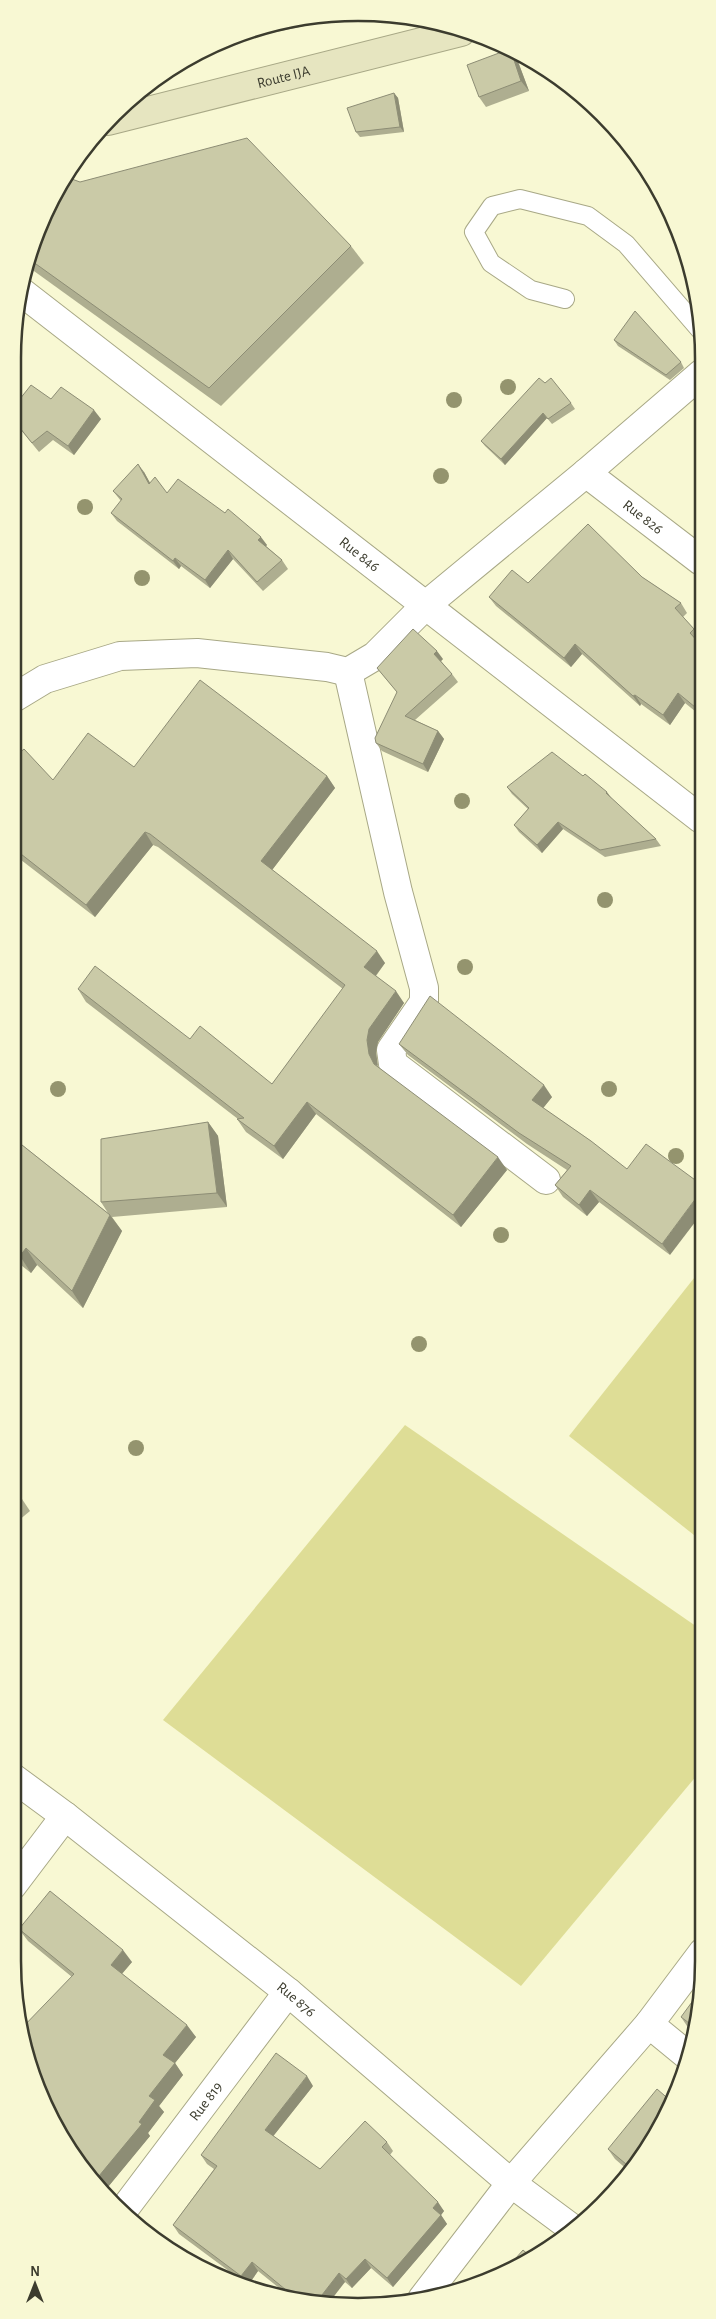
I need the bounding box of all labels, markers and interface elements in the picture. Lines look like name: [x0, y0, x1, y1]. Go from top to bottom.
street label: Route IJA: [256, 63, 312, 91]
street label: Rue 826: [620, 497, 666, 537]
street label: Rue 846: [336, 534, 382, 575]
street label: Rue 876: [274, 1979, 318, 2020]
street label: Rue 819: [187, 2079, 225, 2124]
north arrow: [10, 2259, 60, 2309]
text: N: [30, 2265, 40, 2279]

